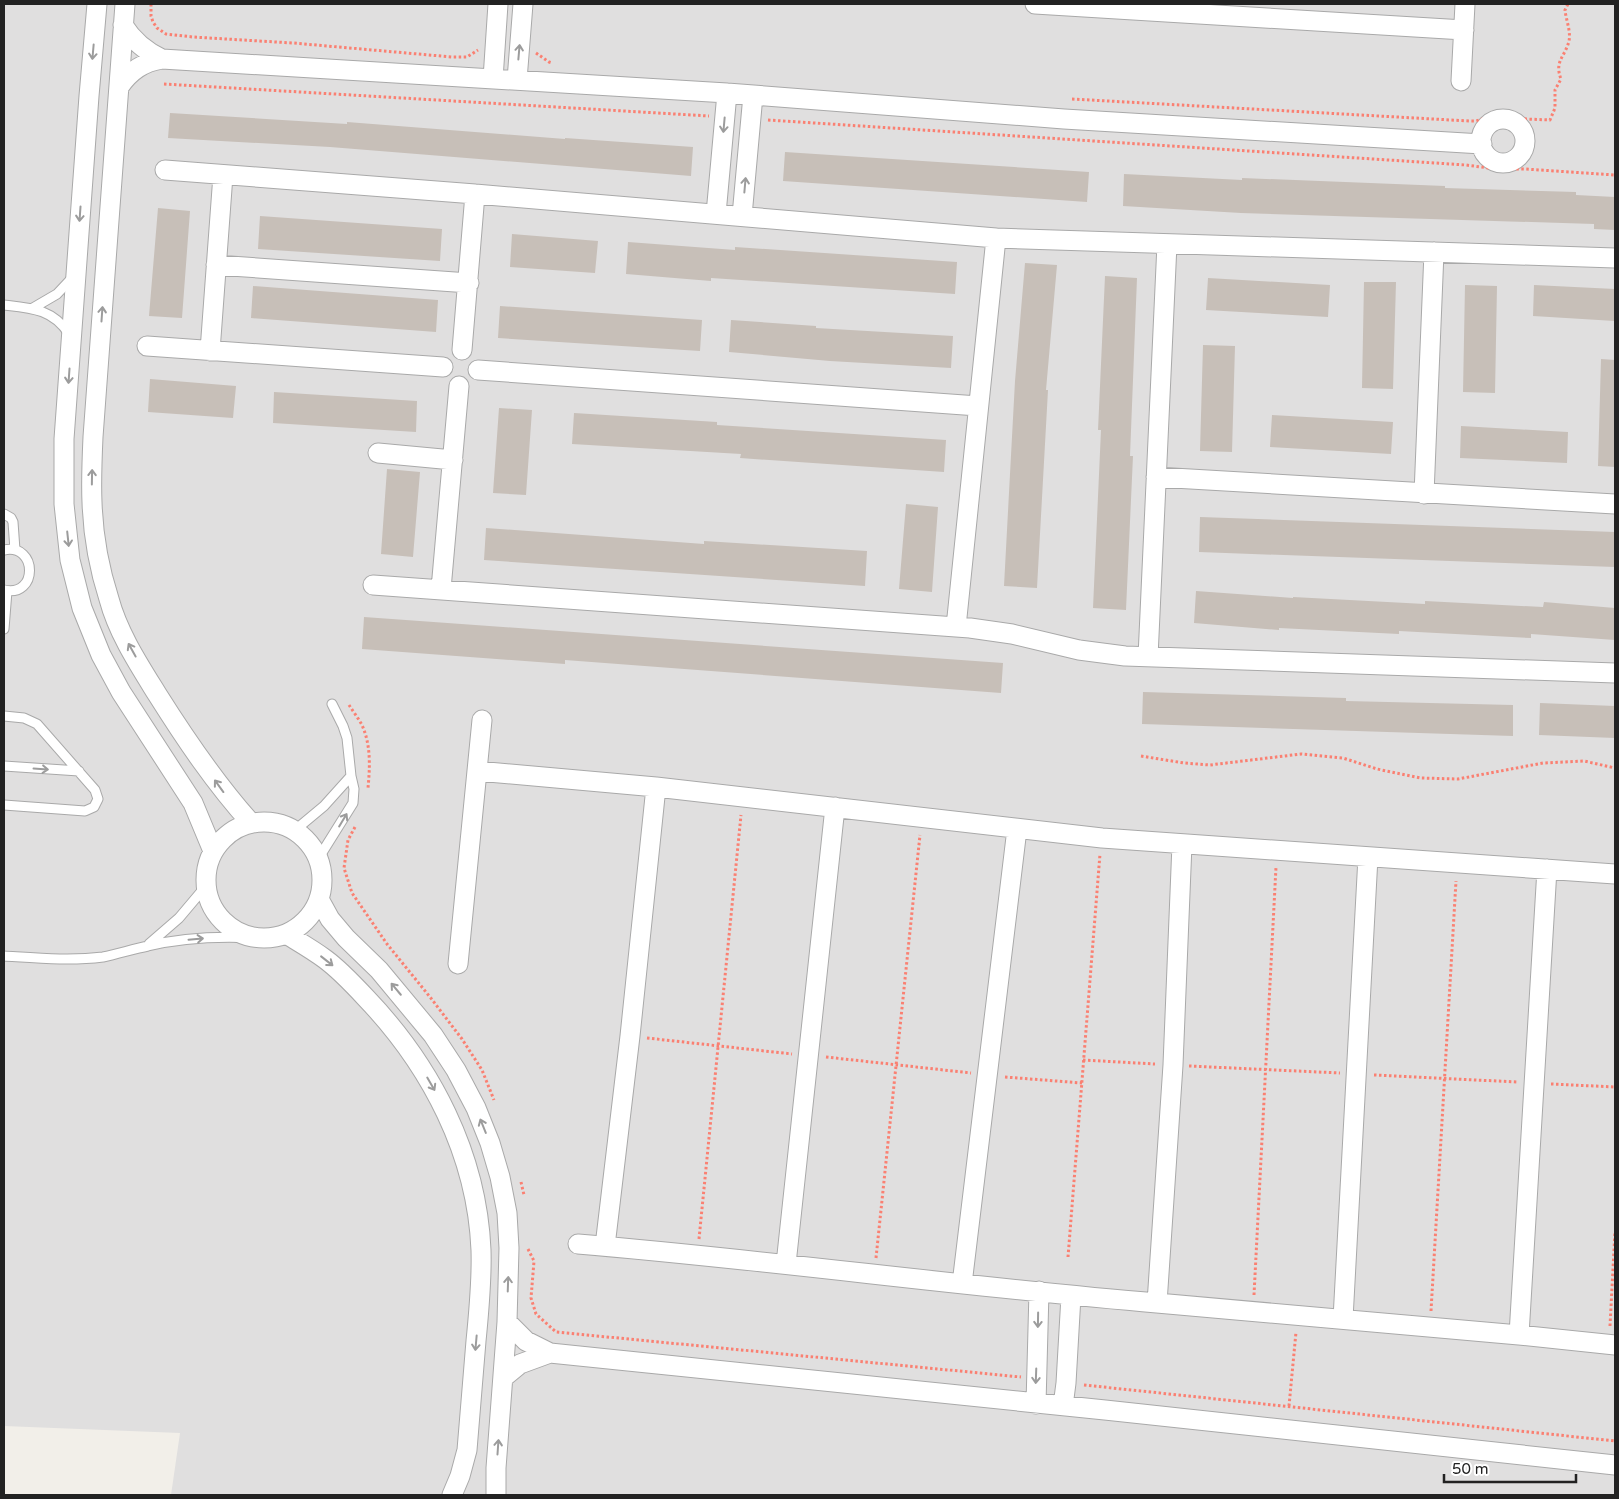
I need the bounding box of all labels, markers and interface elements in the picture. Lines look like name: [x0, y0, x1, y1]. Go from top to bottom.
one-way arrow: [88, 44, 97, 60]
one-way arrow: [514, 44, 524, 60]
one-way arrow: [719, 117, 728, 133]
one-way arrow: [740, 178, 750, 194]
one-way arrow: [76, 206, 85, 222]
one-way arrow: [97, 307, 107, 323]
one-way arrow: [64, 368, 73, 384]
one-way arrow: [87, 469, 97, 485]
one-way arrow: [63, 530, 73, 546]
one-way arrow: [126, 643, 136, 658]
one-way arrow: [33, 764, 49, 773]
one-way arrow: [214, 780, 225, 794]
one-way arrow: [339, 813, 349, 827]
one-way arrow: [187, 934, 203, 943]
one-way arrow: [320, 956, 334, 966]
one-way arrow: [390, 983, 401, 996]
one-way arrow: [427, 1077, 437, 1091]
one-way arrow: [478, 1118, 487, 1134]
one-way arrow: [503, 1277, 513, 1293]
one-way arrow: [1033, 1312, 1043, 1328]
one-way arrow: [472, 1334, 481, 1350]
one-way arrow: [1031, 1368, 1041, 1384]
one-way arrow: [493, 1439, 502, 1455]
scale bar: [1444, 1452, 1576, 1484]
text: 50 m: [1452, 1460, 1489, 1478]

